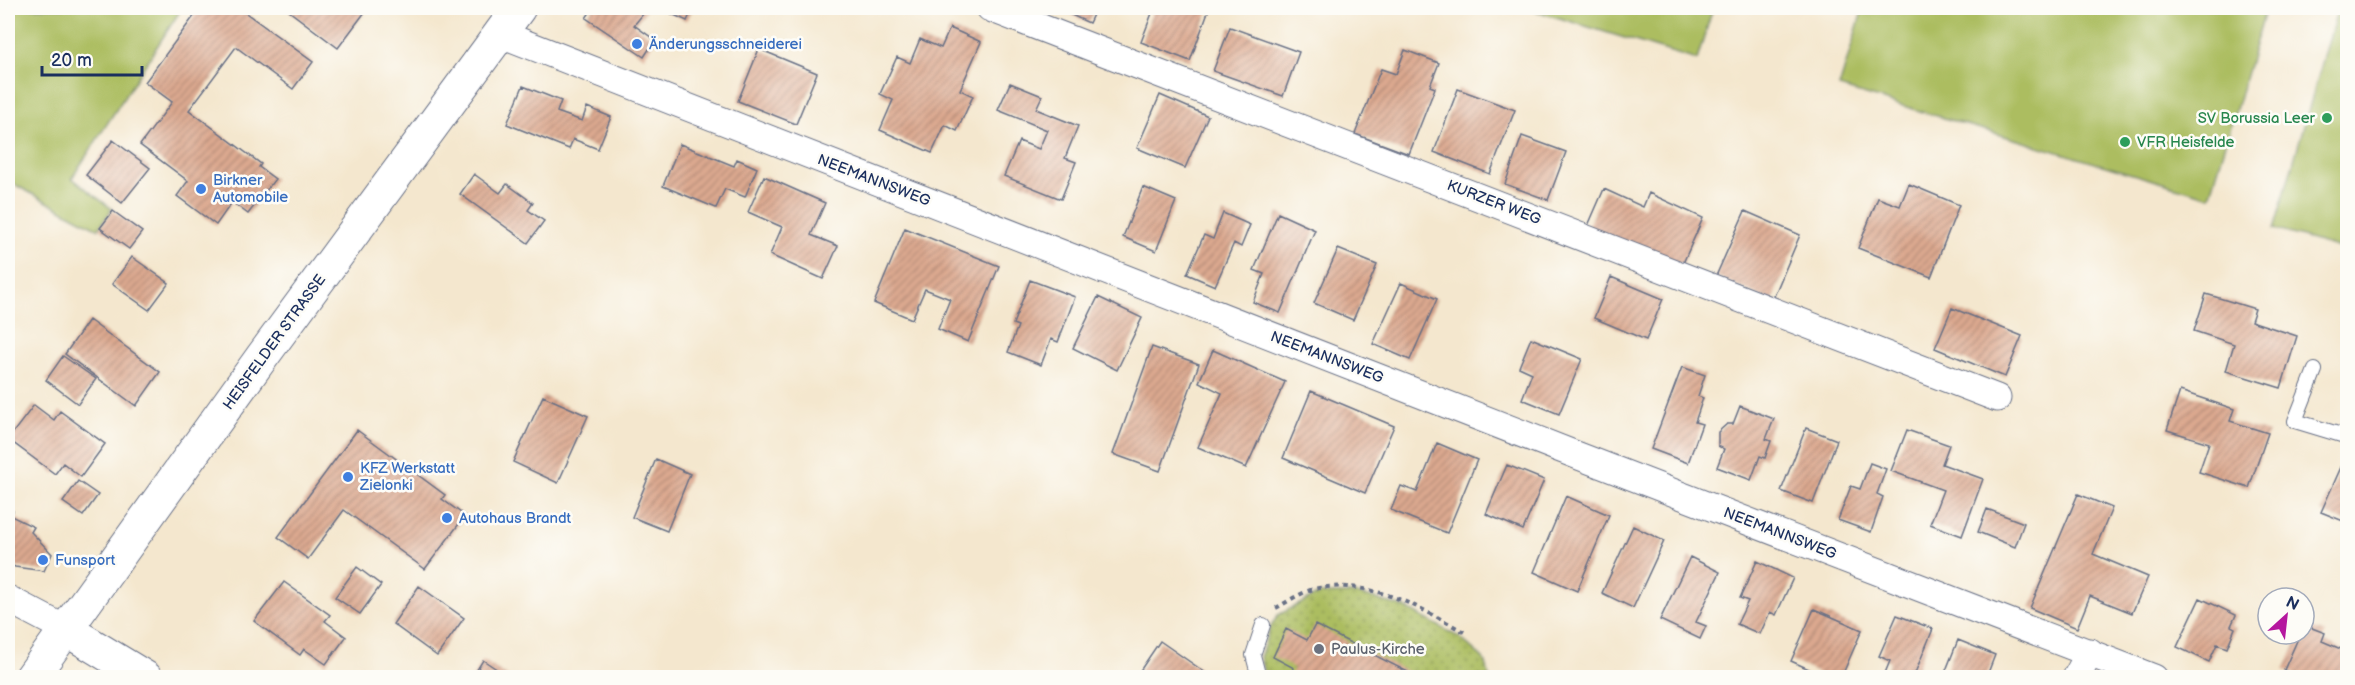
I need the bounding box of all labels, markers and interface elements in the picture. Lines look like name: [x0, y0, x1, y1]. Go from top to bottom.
place label: Änderungsschneiderei: [649, 35, 802, 54]
marker: Änderungsschneiderei: [630, 37, 644, 51]
scale bar: [42, 39, 142, 77]
text: 20 m: [51, 50, 92, 71]
place label: SV Borussia Leer: [2198, 109, 2316, 128]
marker: SV Borussia Leer: [2320, 111, 2334, 125]
place label: VFR Heisfelde: [2137, 133, 2235, 152]
marker: VFR Heisfelde: [2118, 135, 2132, 149]
street label: NEEMANNSWEG: [815, 150, 933, 211]
place label: Birkner Automobile: [213, 171, 288, 207]
street label: KURZER WEG: [1444, 176, 1543, 229]
marker: Birkner Automobile: [194, 182, 208, 196]
street label: HEISFELDER STRASSE: [219, 271, 330, 414]
street label: NEEMANNSWEG: [1268, 327, 1386, 388]
place label: KFZ Werkstatt Zielonki: [359, 459, 455, 495]
marker: KFZ Werkstatt Zielonki: [341, 470, 355, 484]
street label: NEEMANNSWEG: [1721, 503, 1839, 564]
place label: Autohaus Brandt: [459, 509, 572, 528]
marker: Autohaus Brandt: [440, 511, 454, 525]
place label: Funsport: [55, 551, 116, 570]
marker: Funsport: [36, 553, 50, 567]
north arrow: [2256, 586, 2316, 646]
text: N: [2282, 593, 2302, 615]
place label: Paulus-Kirche: [1331, 640, 1425, 659]
marker: Paulus-Kirche: [1312, 642, 1326, 656]

